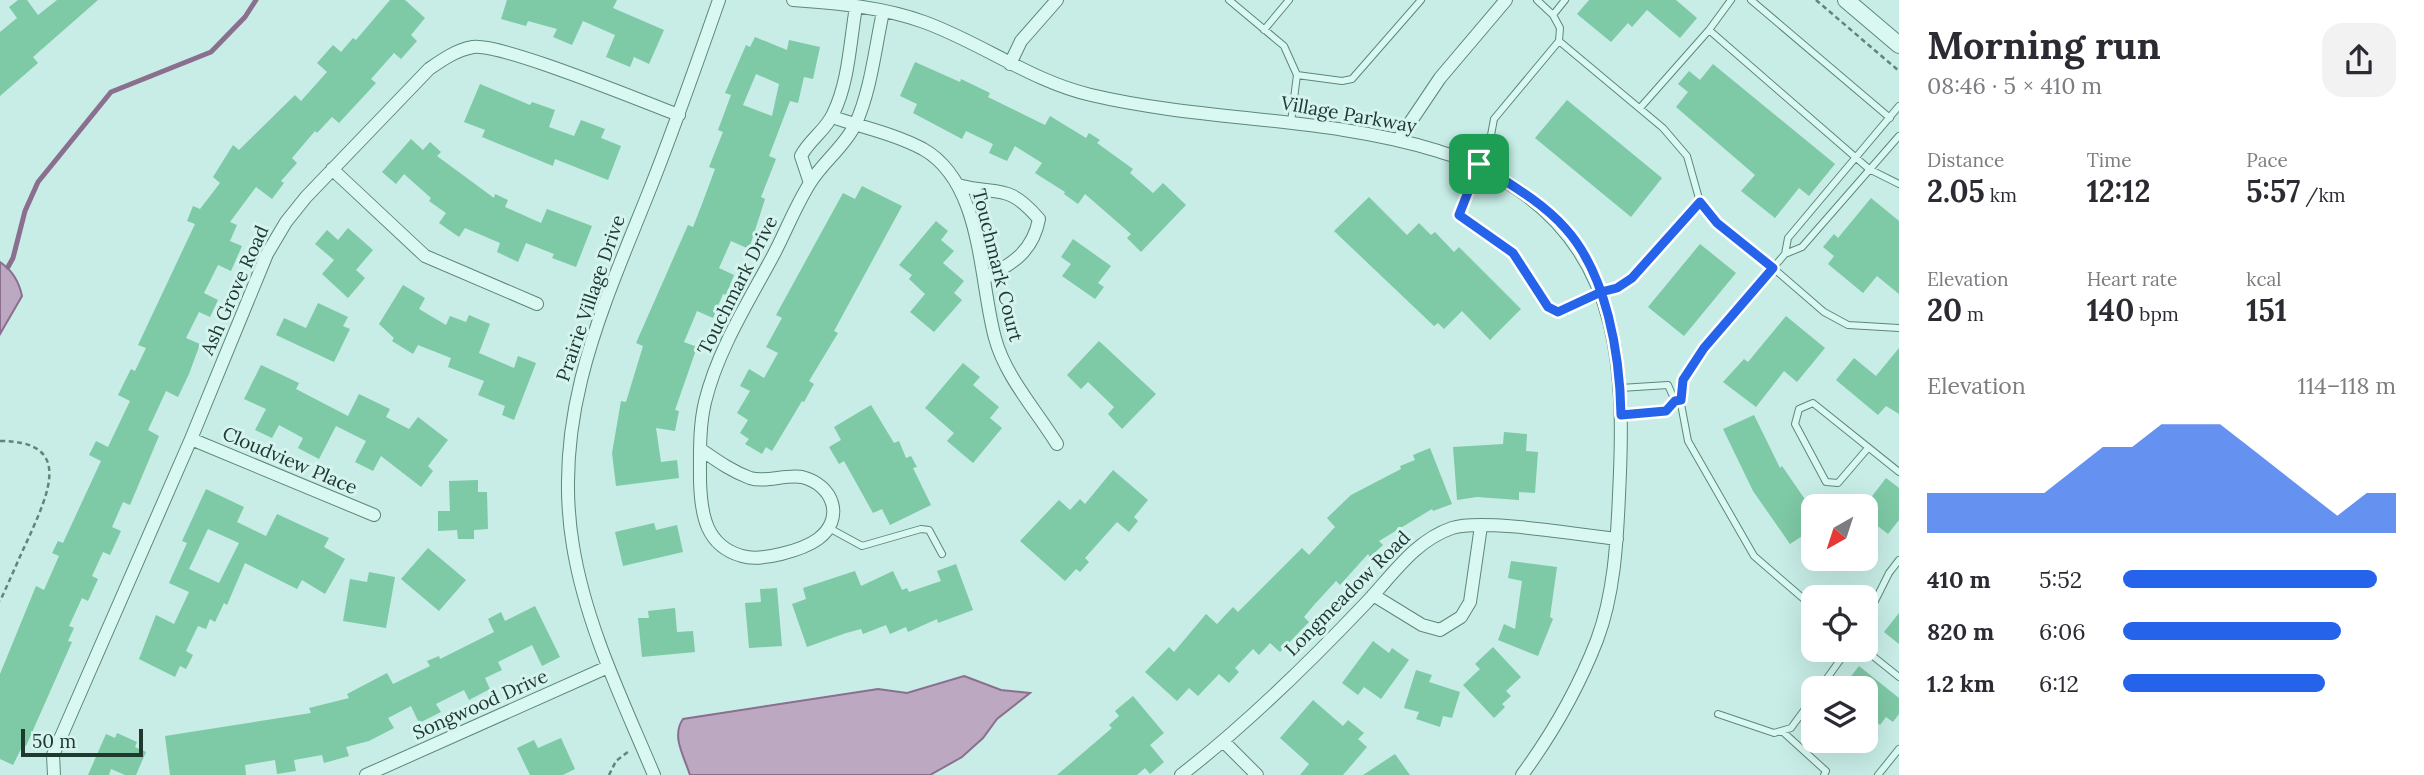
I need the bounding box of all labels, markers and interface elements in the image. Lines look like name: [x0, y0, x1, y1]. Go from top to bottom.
text: Morning run: [1927, 21, 2161, 69]
button: share: [2322, 23, 2396, 97]
text: 08:46 · 5 × 410 m: [1927, 71, 2102, 100]
street label: Village Parkway: [1278, 90, 1419, 138]
pin: [1449, 134, 1509, 194]
icon: arrive: [1460, 145, 1498, 183]
text: Distance: [1927, 148, 2004, 172]
text: Time: [2087, 148, 2131, 172]
text: Pace: [2246, 148, 2288, 172]
text: 2.05: [1927, 172, 1985, 210]
text: 12:12: [2087, 172, 2151, 210]
text: 5:57: [2246, 172, 2300, 210]
text: km: [1985, 183, 2017, 207]
text: /km: [2300, 183, 2346, 207]
street label: Touchmark Court: [967, 186, 1029, 345]
street label: Touchmark Drive: [692, 211, 782, 359]
street label: Prairie Village Drive: [550, 212, 630, 384]
street label: Ash Grove Road: [194, 221, 273, 360]
text: Elevation: [1927, 267, 2009, 291]
text: Heart rate: [2087, 267, 2177, 291]
text: kcal: [2246, 267, 2281, 291]
text: 20: [1927, 291, 1962, 329]
text: 140: [2087, 291, 2134, 329]
text: 151: [2246, 291, 2287, 329]
text: m: [1962, 302, 1984, 326]
text: bpm: [2134, 302, 2179, 326]
text: Elevation: [1927, 371, 2026, 400]
text: 114–118 m: [2298, 371, 2396, 400]
street label: Cloudview Place: [219, 421, 361, 499]
north arrow: [1801, 494, 1878, 570]
map controls: [1801, 494, 1878, 753]
street label: Longmeadow Road: [1279, 525, 1415, 661]
text: 410 m: [1927, 565, 1991, 594]
text: 5:52: [2039, 565, 2082, 594]
button: locate: [1801, 585, 1878, 662]
text: 820 m: [1927, 617, 1994, 646]
text: 6:06: [2039, 617, 2086, 646]
street label: Songwood Drive: [409, 664, 551, 744]
text: 1.2 km: [1927, 669, 1995, 698]
text: 6:12: [2039, 669, 2079, 698]
button: layers: [1801, 676, 1878, 753]
scale bar: [21, 726, 144, 758]
text: 50 m: [32, 729, 76, 753]

